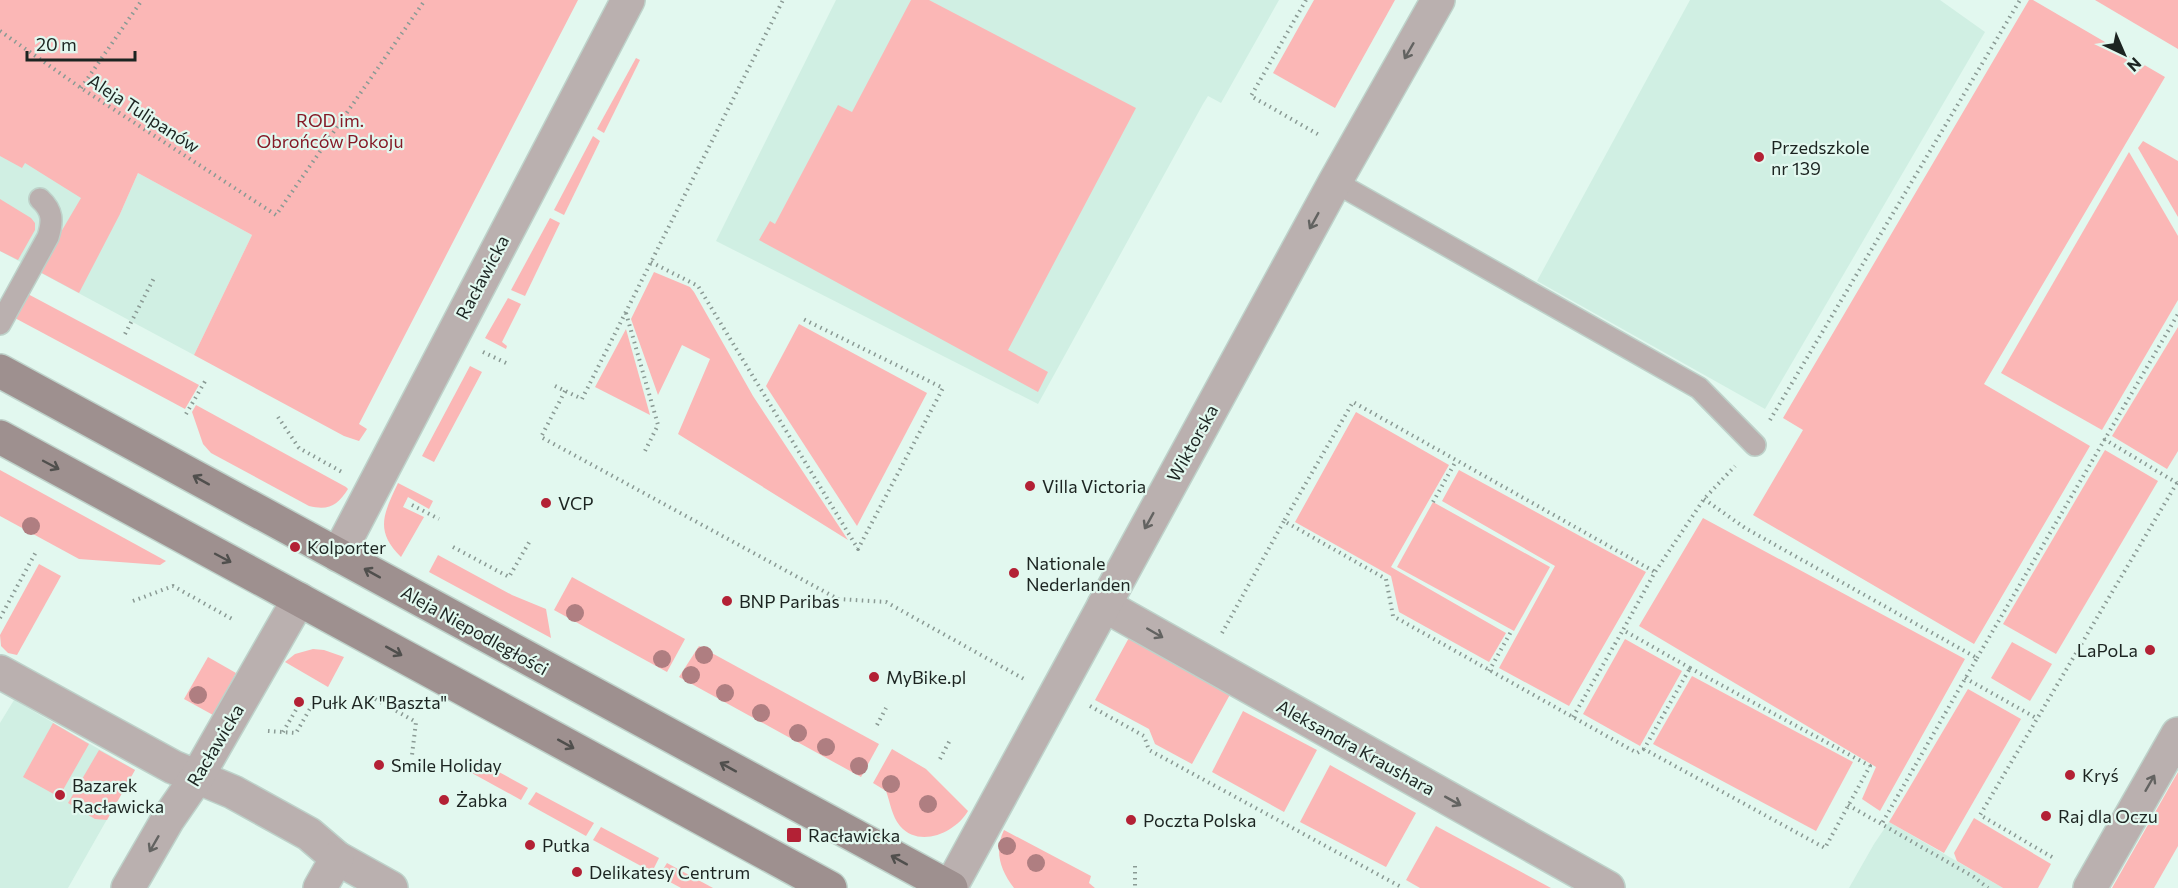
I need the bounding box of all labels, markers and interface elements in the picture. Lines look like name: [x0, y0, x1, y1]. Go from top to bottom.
scale bar: [27, 24, 135, 62]
north arrow: [2094, 24, 2154, 84]
text: 20 m: [36, 33, 77, 55]
one-way arrow: [1403, 42, 1415, 59]
text: N: [2124, 54, 2146, 76]
street label: Aleja Tulipanów: [84, 69, 204, 157]
park label: ROD im. Obrońców Pokoju: [257, 109, 403, 152]
place label: Przedszkole nr 139: [1771, 136, 1870, 179]
marker: Przedszkole nr 139: [1752, 150, 1766, 164]
one-way arrow: [1307, 212, 1319, 229]
street label: Racławicka: [451, 231, 513, 323]
street label: Wiktorska: [1162, 400, 1222, 486]
one-way arrow: [42, 460, 60, 471]
one-way arrow: [193, 474, 210, 486]
place label: Villa Victoria: [1042, 475, 1146, 497]
marker: Villa Victoria: [1023, 479, 1037, 493]
place label: VCP: [558, 492, 594, 514]
marker: VCP: [539, 496, 553, 510]
one-way arrow: [1143, 512, 1155, 529]
place label: Kolporter: [307, 536, 386, 558]
marker: Kolporter: [288, 540, 302, 554]
one-way arrow: [214, 552, 231, 564]
place label: Nationale Nederlanden: [1026, 552, 1131, 595]
marker: Nationale Nederlanden: [1007, 566, 1021, 580]
one-way arrow: [364, 567, 381, 579]
street label: Aleja Niepodległości: [398, 580, 552, 680]
place label: BNP Paribas: [739, 590, 840, 612]
marker: BNP Paribas: [720, 594, 734, 608]
one-way arrow: [1146, 627, 1163, 639]
place label: LaPoLa: [2077, 639, 2138, 661]
marker: LaPoLa: [2143, 643, 2157, 657]
one-way arrow: [385, 645, 402, 657]
place label: MyBike.pl: [886, 666, 966, 688]
marker: MyBike.pl: [867, 670, 881, 684]
place label: Pułk AK "Baszta": [311, 691, 447, 713]
street label: Aleksandra Kraushara: [1273, 694, 1439, 800]
marker: Pułk AK "Baszta": [292, 695, 306, 709]
street label: Racławicka: [182, 700, 248, 790]
one-way arrow: [556, 739, 574, 750]
place label: Smile Holiday: [391, 754, 502, 776]
marker: Smile Holiday: [372, 758, 386, 772]
one-way arrow: [720, 761, 737, 773]
place label: Kryś: [2082, 764, 2119, 786]
marker: Kryś: [2063, 768, 2077, 782]
place label: Bazarek Racławicka: [72, 774, 164, 817]
one-way arrow: [2145, 774, 2156, 792]
marker: Bazarek Racławicka: [53, 788, 67, 802]
place label: Żabka: [456, 789, 507, 811]
marker: Żabka: [437, 793, 451, 807]
one-way arrow: [1444, 795, 1461, 807]
place label: Raj dla Oczu: [2058, 805, 2158, 827]
place label: Poczta Polska: [1143, 809, 1257, 831]
marker: Raj dla Oczu: [2039, 809, 2053, 823]
marker: Poczta Polska: [1124, 813, 1138, 827]
place label: Racławicka: [808, 824, 900, 846]
marker: Racławicka: [785, 826, 803, 844]
place label: Putka: [542, 834, 590, 856]
one-way arrow: [147, 835, 159, 852]
marker: Putka: [523, 838, 537, 852]
one-way arrow: [891, 854, 908, 866]
place label: Delikatesy Centrum: [589, 861, 750, 883]
marker: Delikatesy Centrum: [570, 865, 584, 879]

